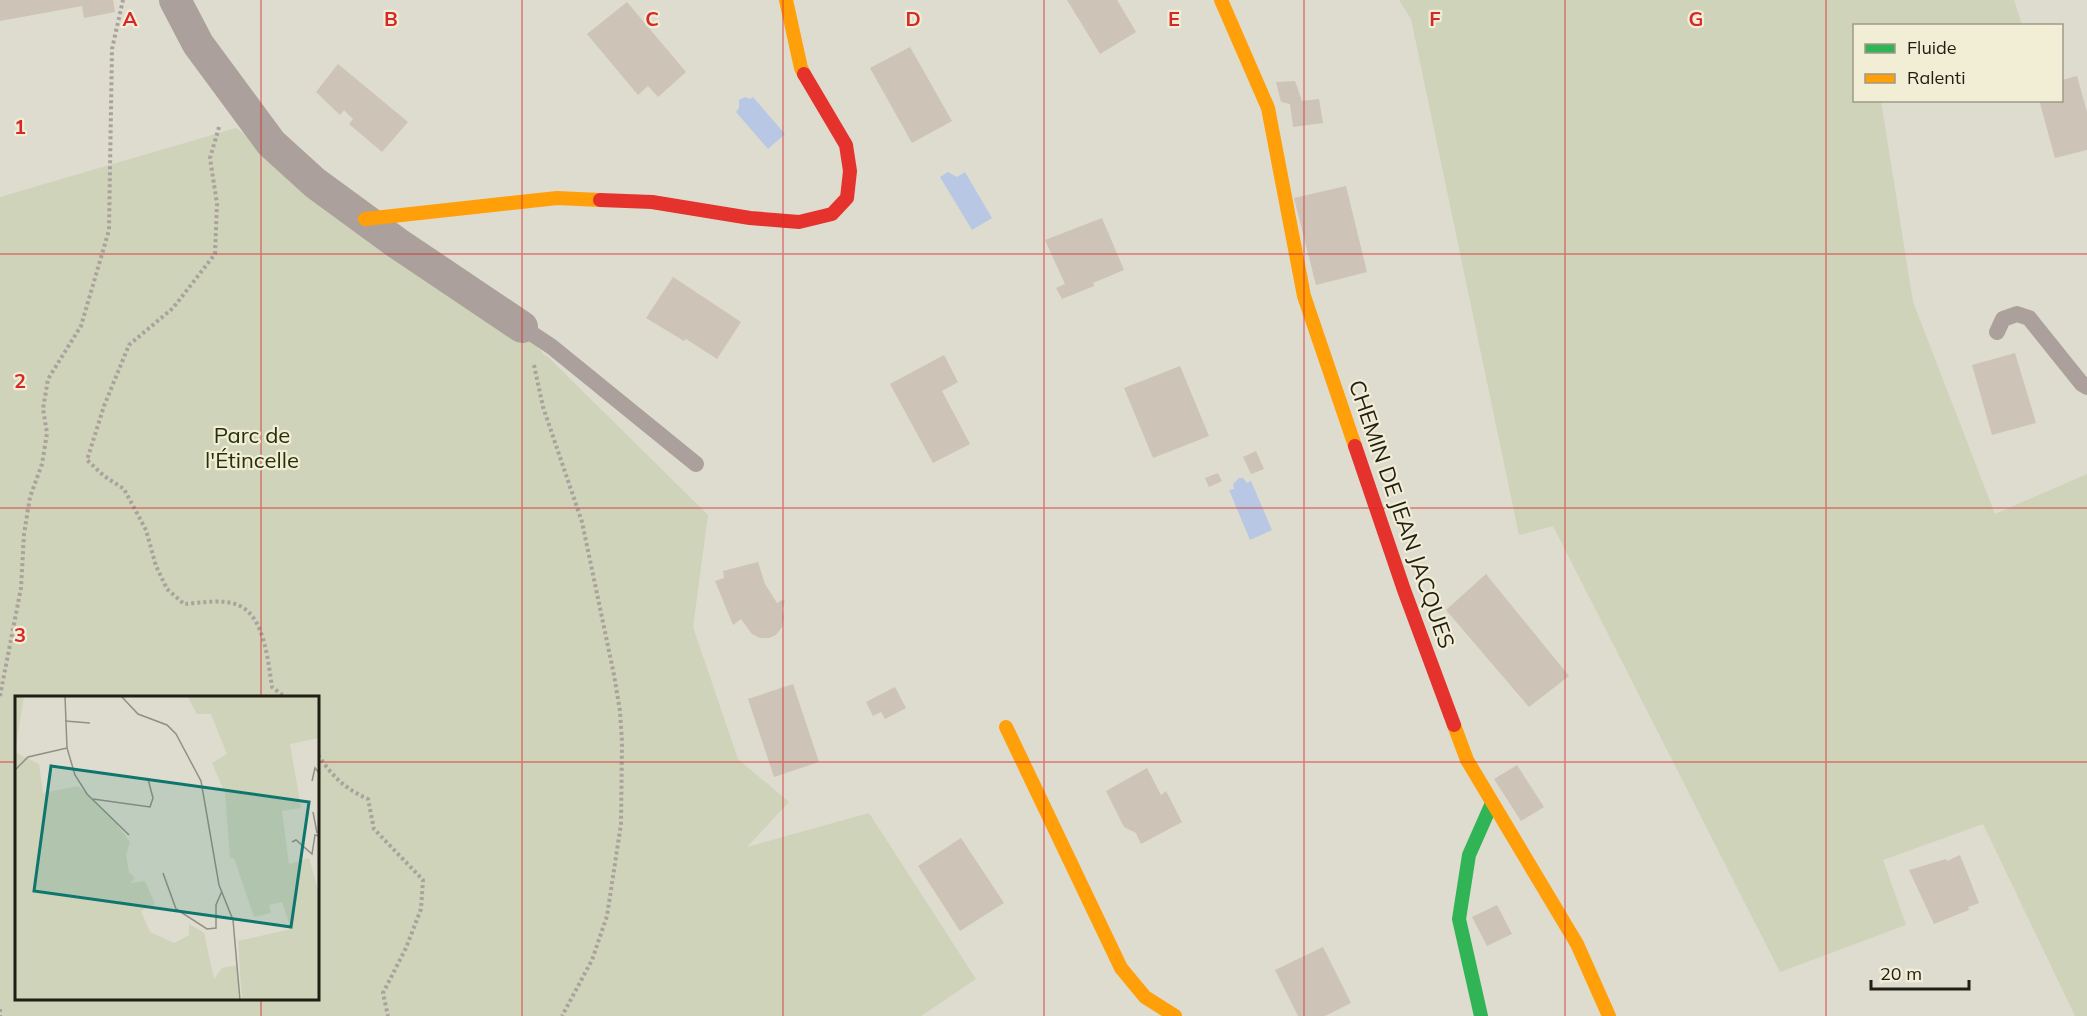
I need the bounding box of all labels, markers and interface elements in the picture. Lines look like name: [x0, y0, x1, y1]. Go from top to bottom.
text: A: [123, 6, 138, 31]
text: B: [384, 6, 398, 31]
text: C: [645, 6, 659, 31]
text: D: [905, 6, 921, 31]
text: E: [1168, 6, 1180, 31]
text: F: [1429, 6, 1441, 31]
text: G: [1689, 6, 1703, 31]
legend: [1853, 24, 2063, 102]
text: Fluide: [1907, 36, 1957, 59]
text: Ralenti: [1907, 66, 1965, 89]
text: 1: [14, 114, 26, 139]
text: 2: [14, 368, 26, 393]
street label: CHEMIN DE JEAN JACQUES: [1343, 376, 1461, 652]
park label: Parc de l'Étincelle: [205, 421, 299, 474]
text: 3: [14, 622, 26, 647]
inset map: [15, 696, 320, 1001]
scale bar: [1871, 953, 1968, 991]
text: 20 m: [1880, 962, 1922, 985]

